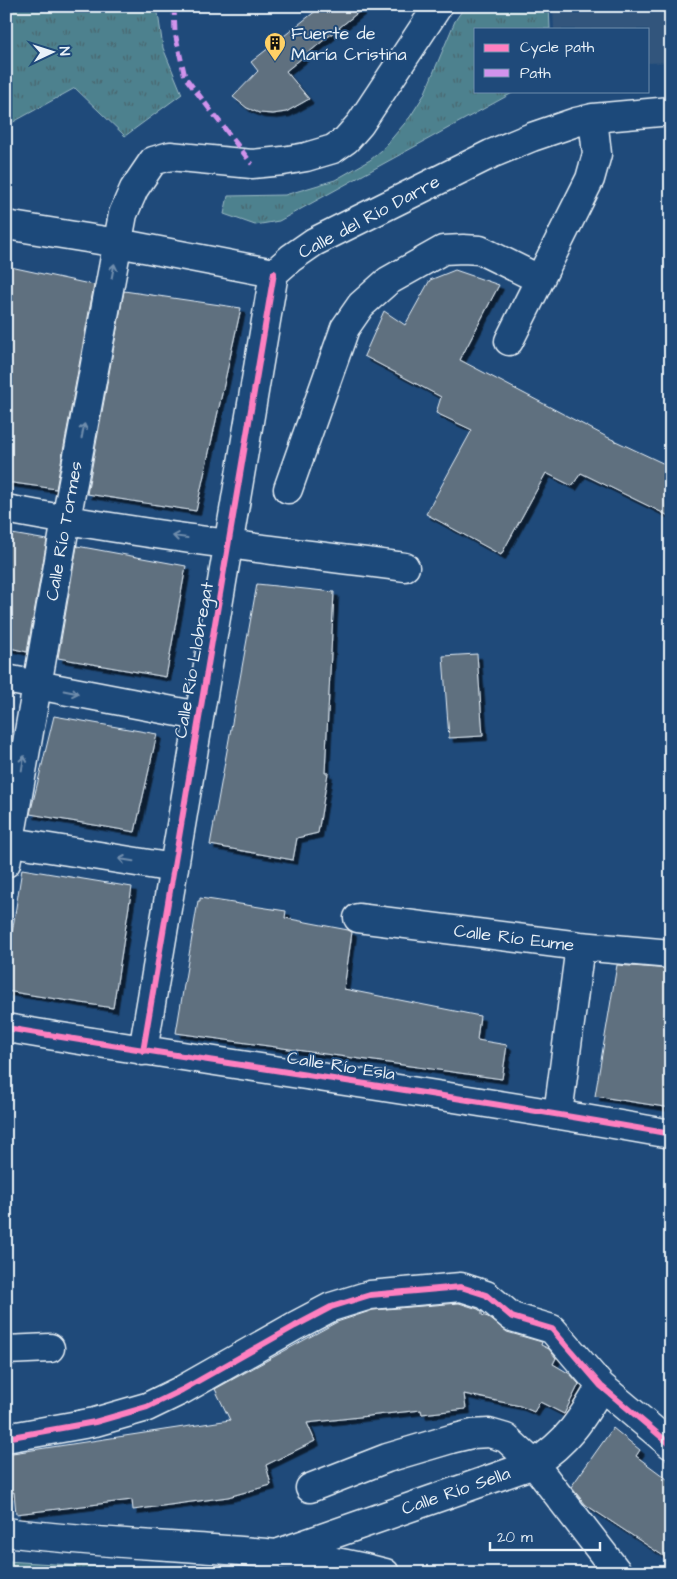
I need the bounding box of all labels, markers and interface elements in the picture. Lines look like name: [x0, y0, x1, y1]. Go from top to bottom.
place label: Fuerte de María Cristina: [291, 21, 407, 67]
north arrow: [28, 28, 78, 78]
legend: [474, 28, 650, 92]
building icon: Fuerte de María Cristina: [263, 31, 287, 62]
text: Cycle path: [520, 37, 595, 59]
text: N: [54, 46, 74, 56]
text: Path: [520, 63, 551, 84]
street label: Calle del Río Darre: [294, 169, 444, 265]
one-way arrow: [108, 264, 118, 280]
one-way arrow: [78, 423, 88, 439]
street label: Calle Río Tormes: [39, 459, 89, 603]
one-way arrow: [172, 532, 188, 542]
street label: Calle Río Llobregat: [168, 579, 221, 740]
one-way arrow: [63, 687, 79, 697]
one-way arrow: [19, 755, 29, 771]
one-way arrow: [118, 855, 134, 865]
street label: Calle Río Eume: [452, 918, 576, 958]
street label: Calle Río Esla: [285, 1045, 397, 1087]
street label: Calle Río Sella: [398, 1461, 514, 1521]
scale bar: [490, 1519, 600, 1551]
text: 20 m: [497, 1527, 533, 1548]

